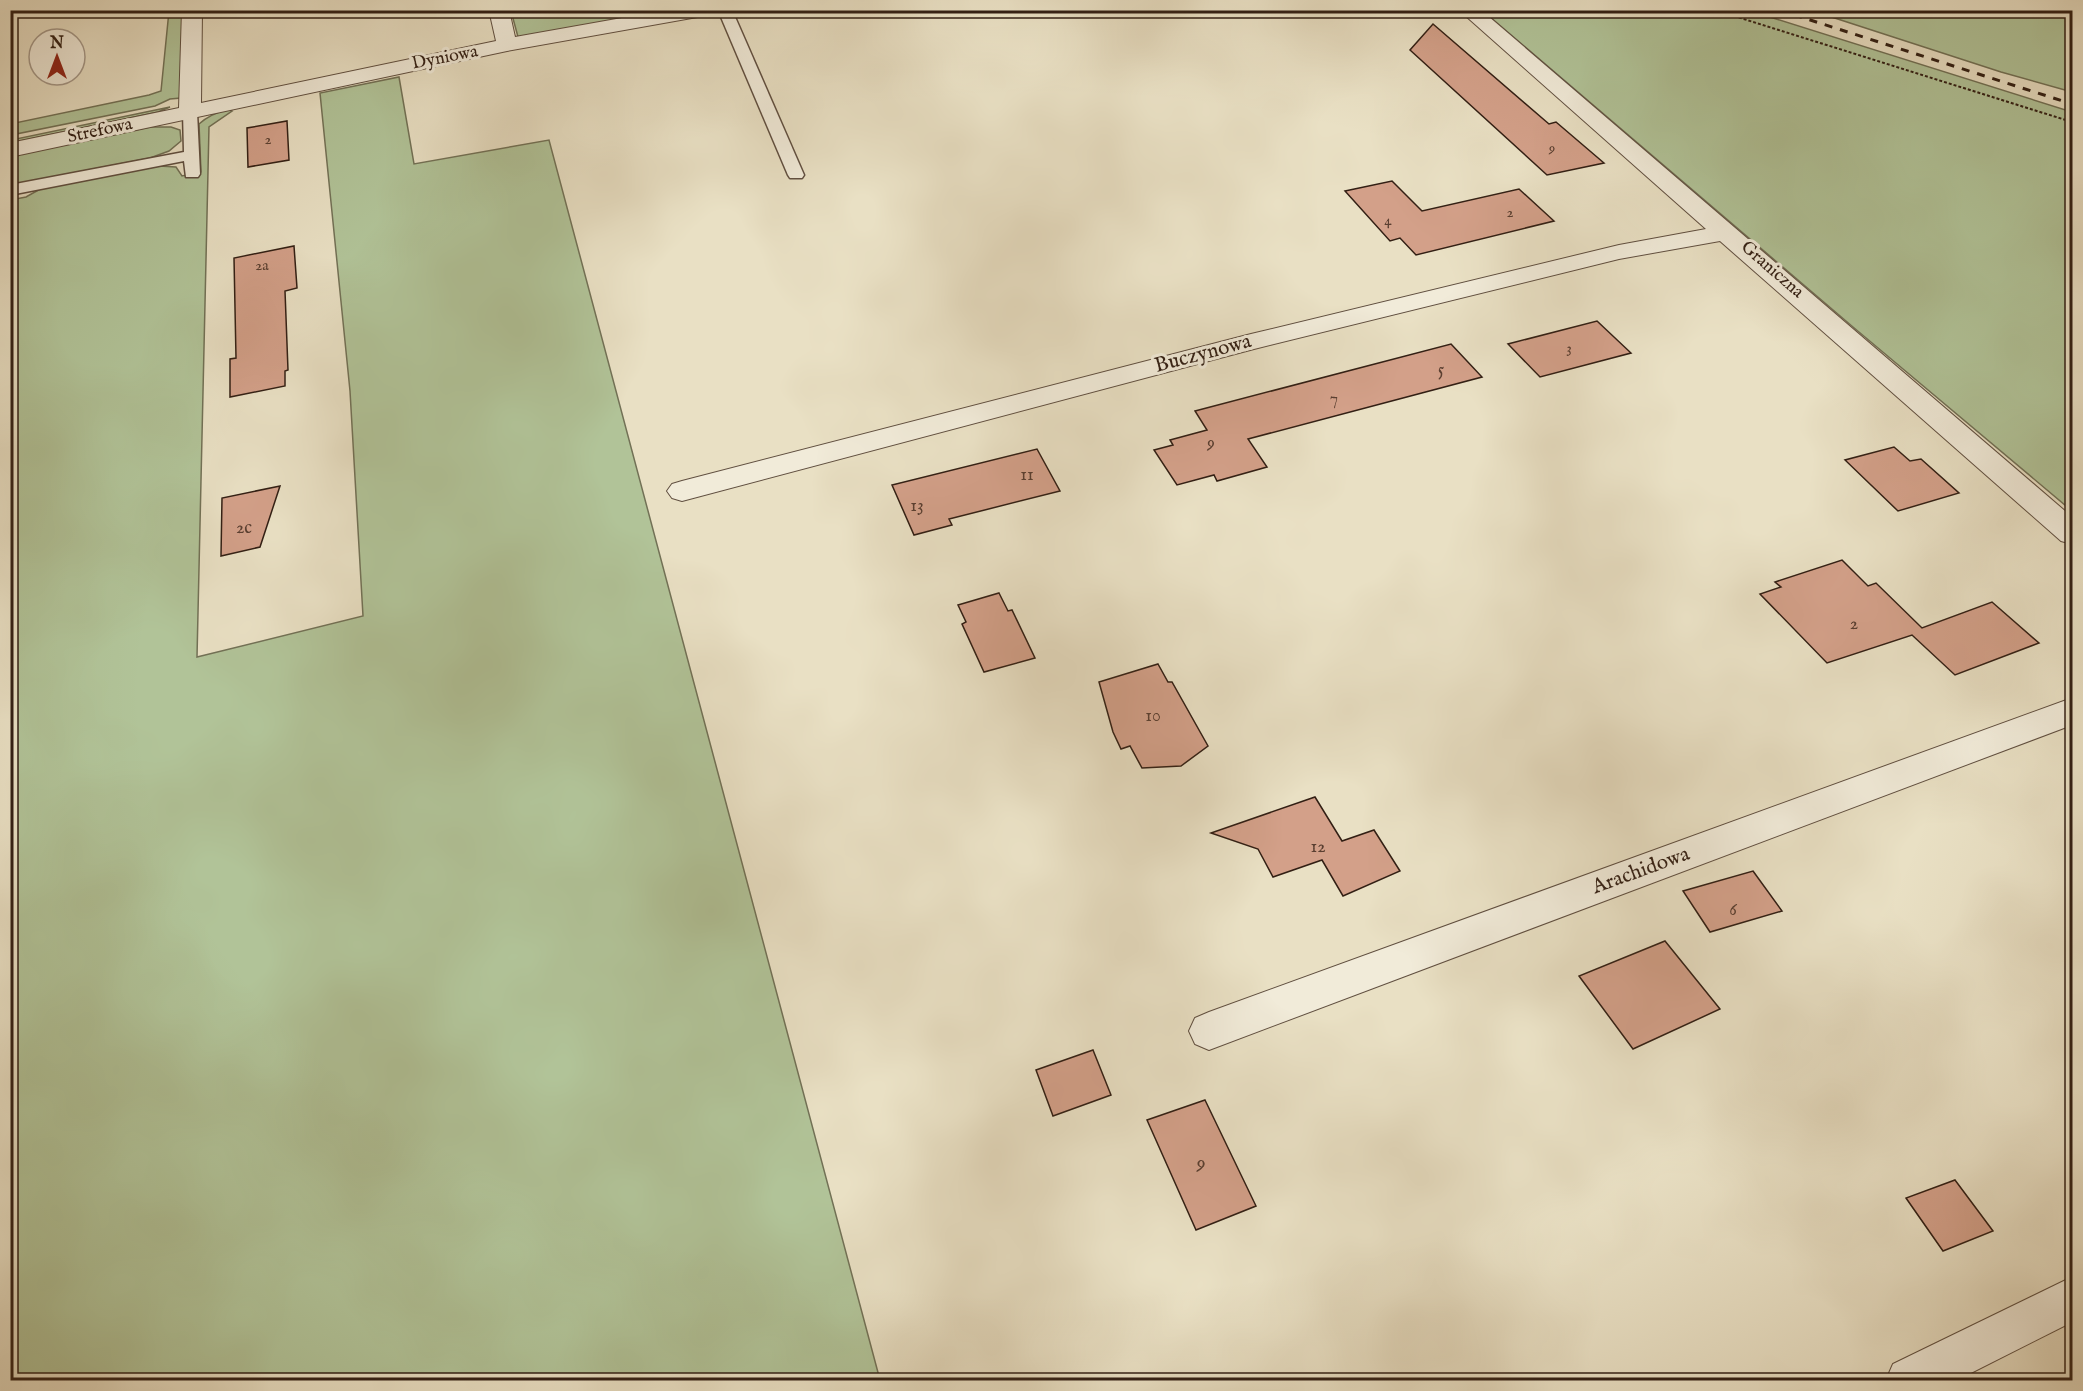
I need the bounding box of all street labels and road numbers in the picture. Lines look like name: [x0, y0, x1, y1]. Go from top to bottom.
street label: Dyniowa: [410, 40, 480, 76]
street label: Strefowa: [65, 113, 135, 149]
street label: Graniczna: [1736, 236, 1809, 304]
street label: Buczynowa: [1152, 328, 1255, 380]
street label: Arachidowa: [1588, 841, 1694, 901]

